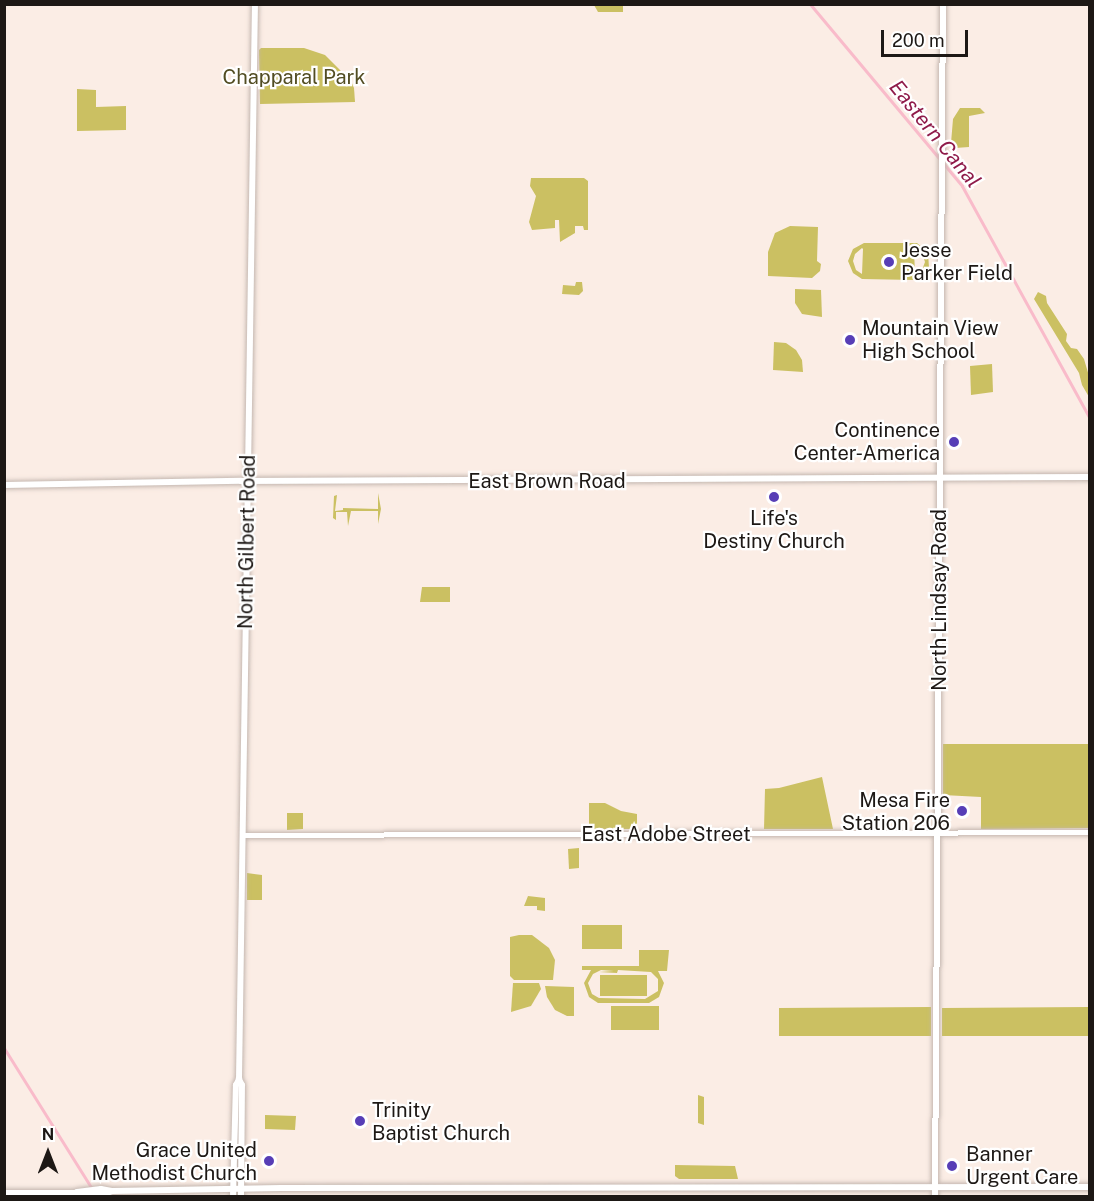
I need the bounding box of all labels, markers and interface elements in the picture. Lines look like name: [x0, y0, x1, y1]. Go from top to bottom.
scale bar: [884, 18, 971, 56]
text: 200 m: [892, 30, 945, 51]
park label: Chapparal Park: [222, 65, 366, 89]
water label: Eastern Canal: [884, 75, 986, 193]
place label: Jesse Parker Field: [901, 238, 1013, 285]
marker: Jesse Parker Field: [882, 255, 896, 269]
place label: Mountain View High School: [862, 316, 999, 363]
marker: Mountain View High School: [843, 333, 857, 347]
place label: Continence Center-America: [794, 418, 940, 465]
marker: Continence Center-America: [945, 433, 963, 451]
street label: North Gilbert Road: [233, 455, 261, 629]
street label: East Brown Road: [468, 469, 626, 493]
marker: Life's Destiny Church: [767, 490, 781, 504]
place label: Life's Destiny Church: [703, 506, 845, 553]
street label: North Lindsay Road: [927, 509, 951, 691]
place label: Mesa Fire Station 206: [842, 788, 950, 835]
marker: Mesa Fire Station 206: [955, 804, 969, 818]
street label: East Adobe Street: [581, 822, 751, 846]
place label: Trinity Baptist Church: [372, 1098, 510, 1145]
marker: Trinity Baptist Church: [353, 1114, 367, 1128]
north arrow: [18, 1123, 78, 1183]
text: N: [42, 1125, 54, 1144]
place label: Grace United Methodist Church: [91, 1138, 257, 1185]
place label: Banner Urgent Care: [966, 1142, 1078, 1189]
marker: Grace United Methodist Church: [262, 1154, 276, 1168]
marker: Banner Urgent Care: [943, 1157, 961, 1175]

